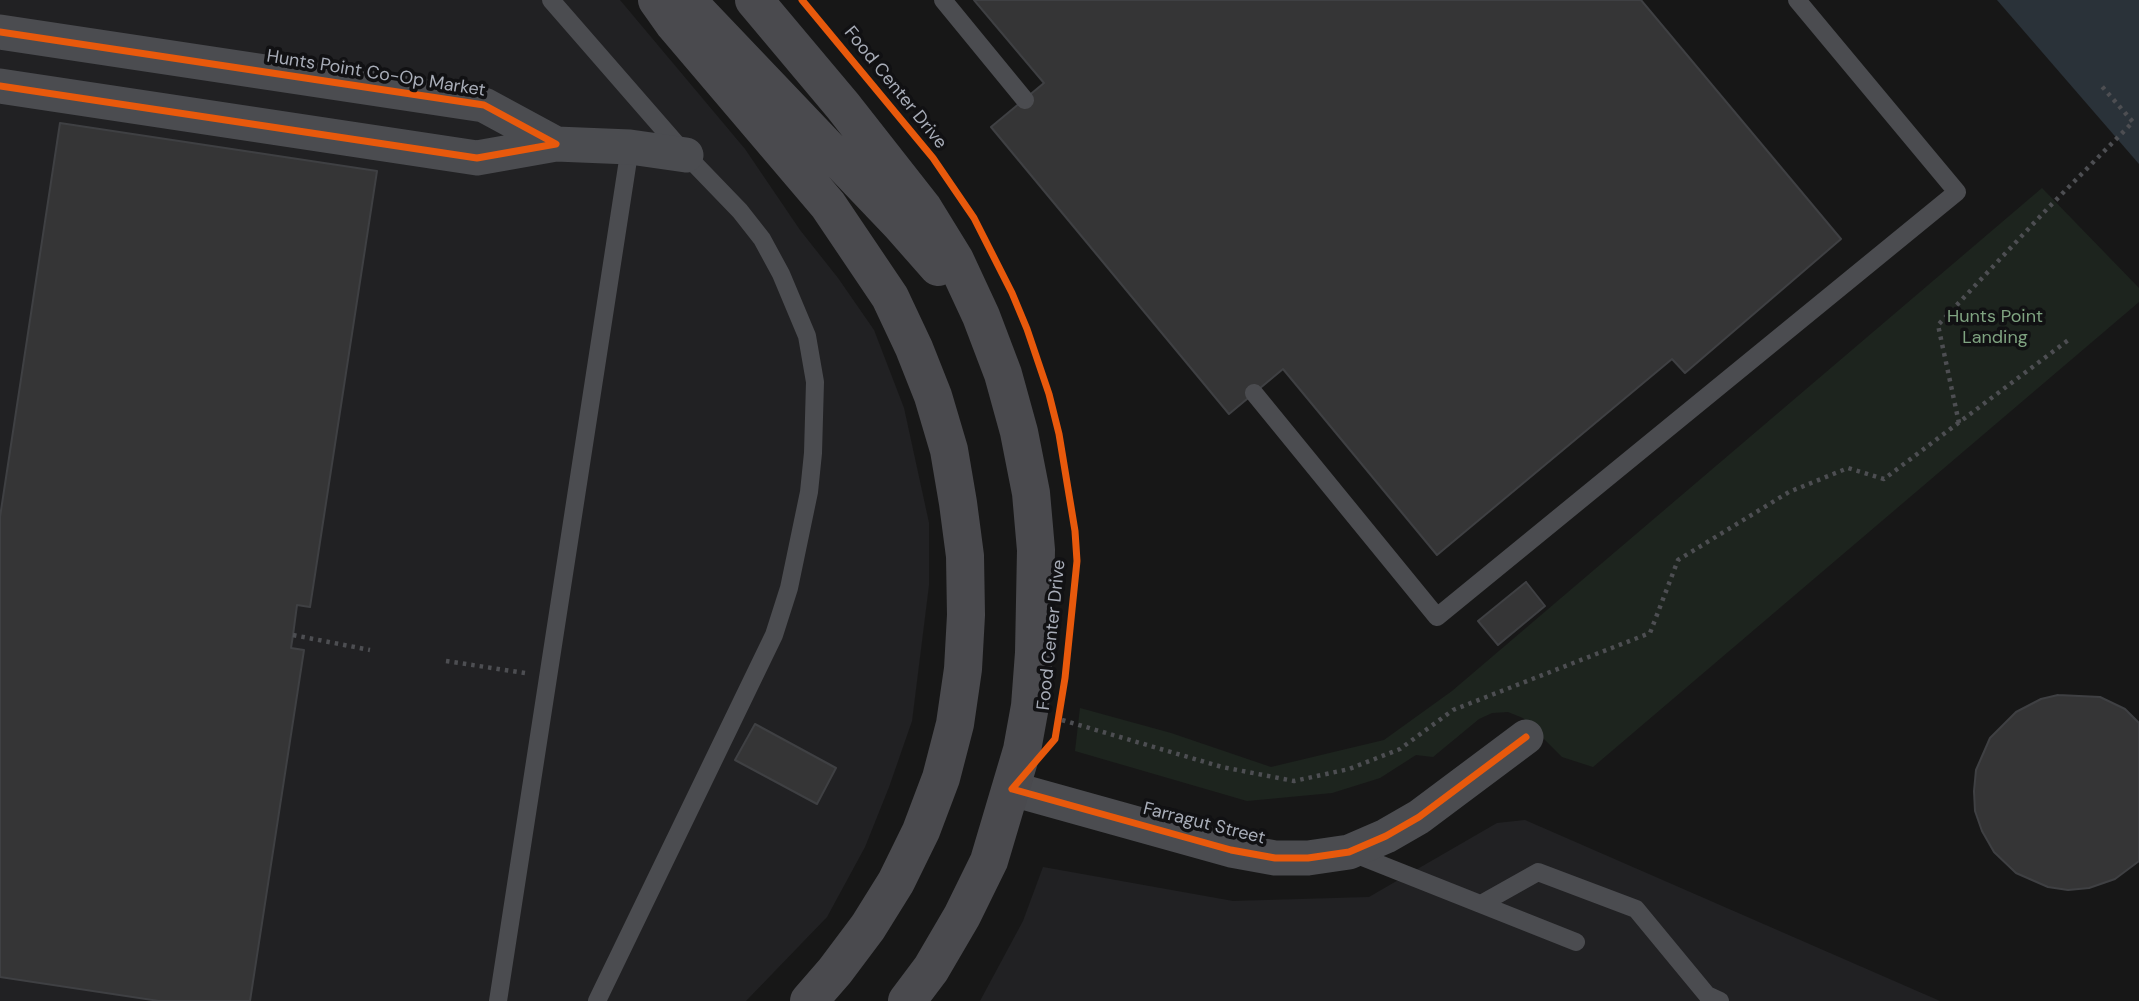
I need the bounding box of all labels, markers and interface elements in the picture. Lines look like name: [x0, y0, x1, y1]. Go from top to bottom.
street label: Food Center Drive: [839, 22, 951, 154]
street label: Hunts Point Co-Op Market: [265, 46, 487, 102]
park label: Hunts Point Landing: [1947, 306, 2043, 348]
street label: Food Center Drive: [1033, 559, 1071, 711]
street label: Farragut Street: [1141, 798, 1267, 850]

